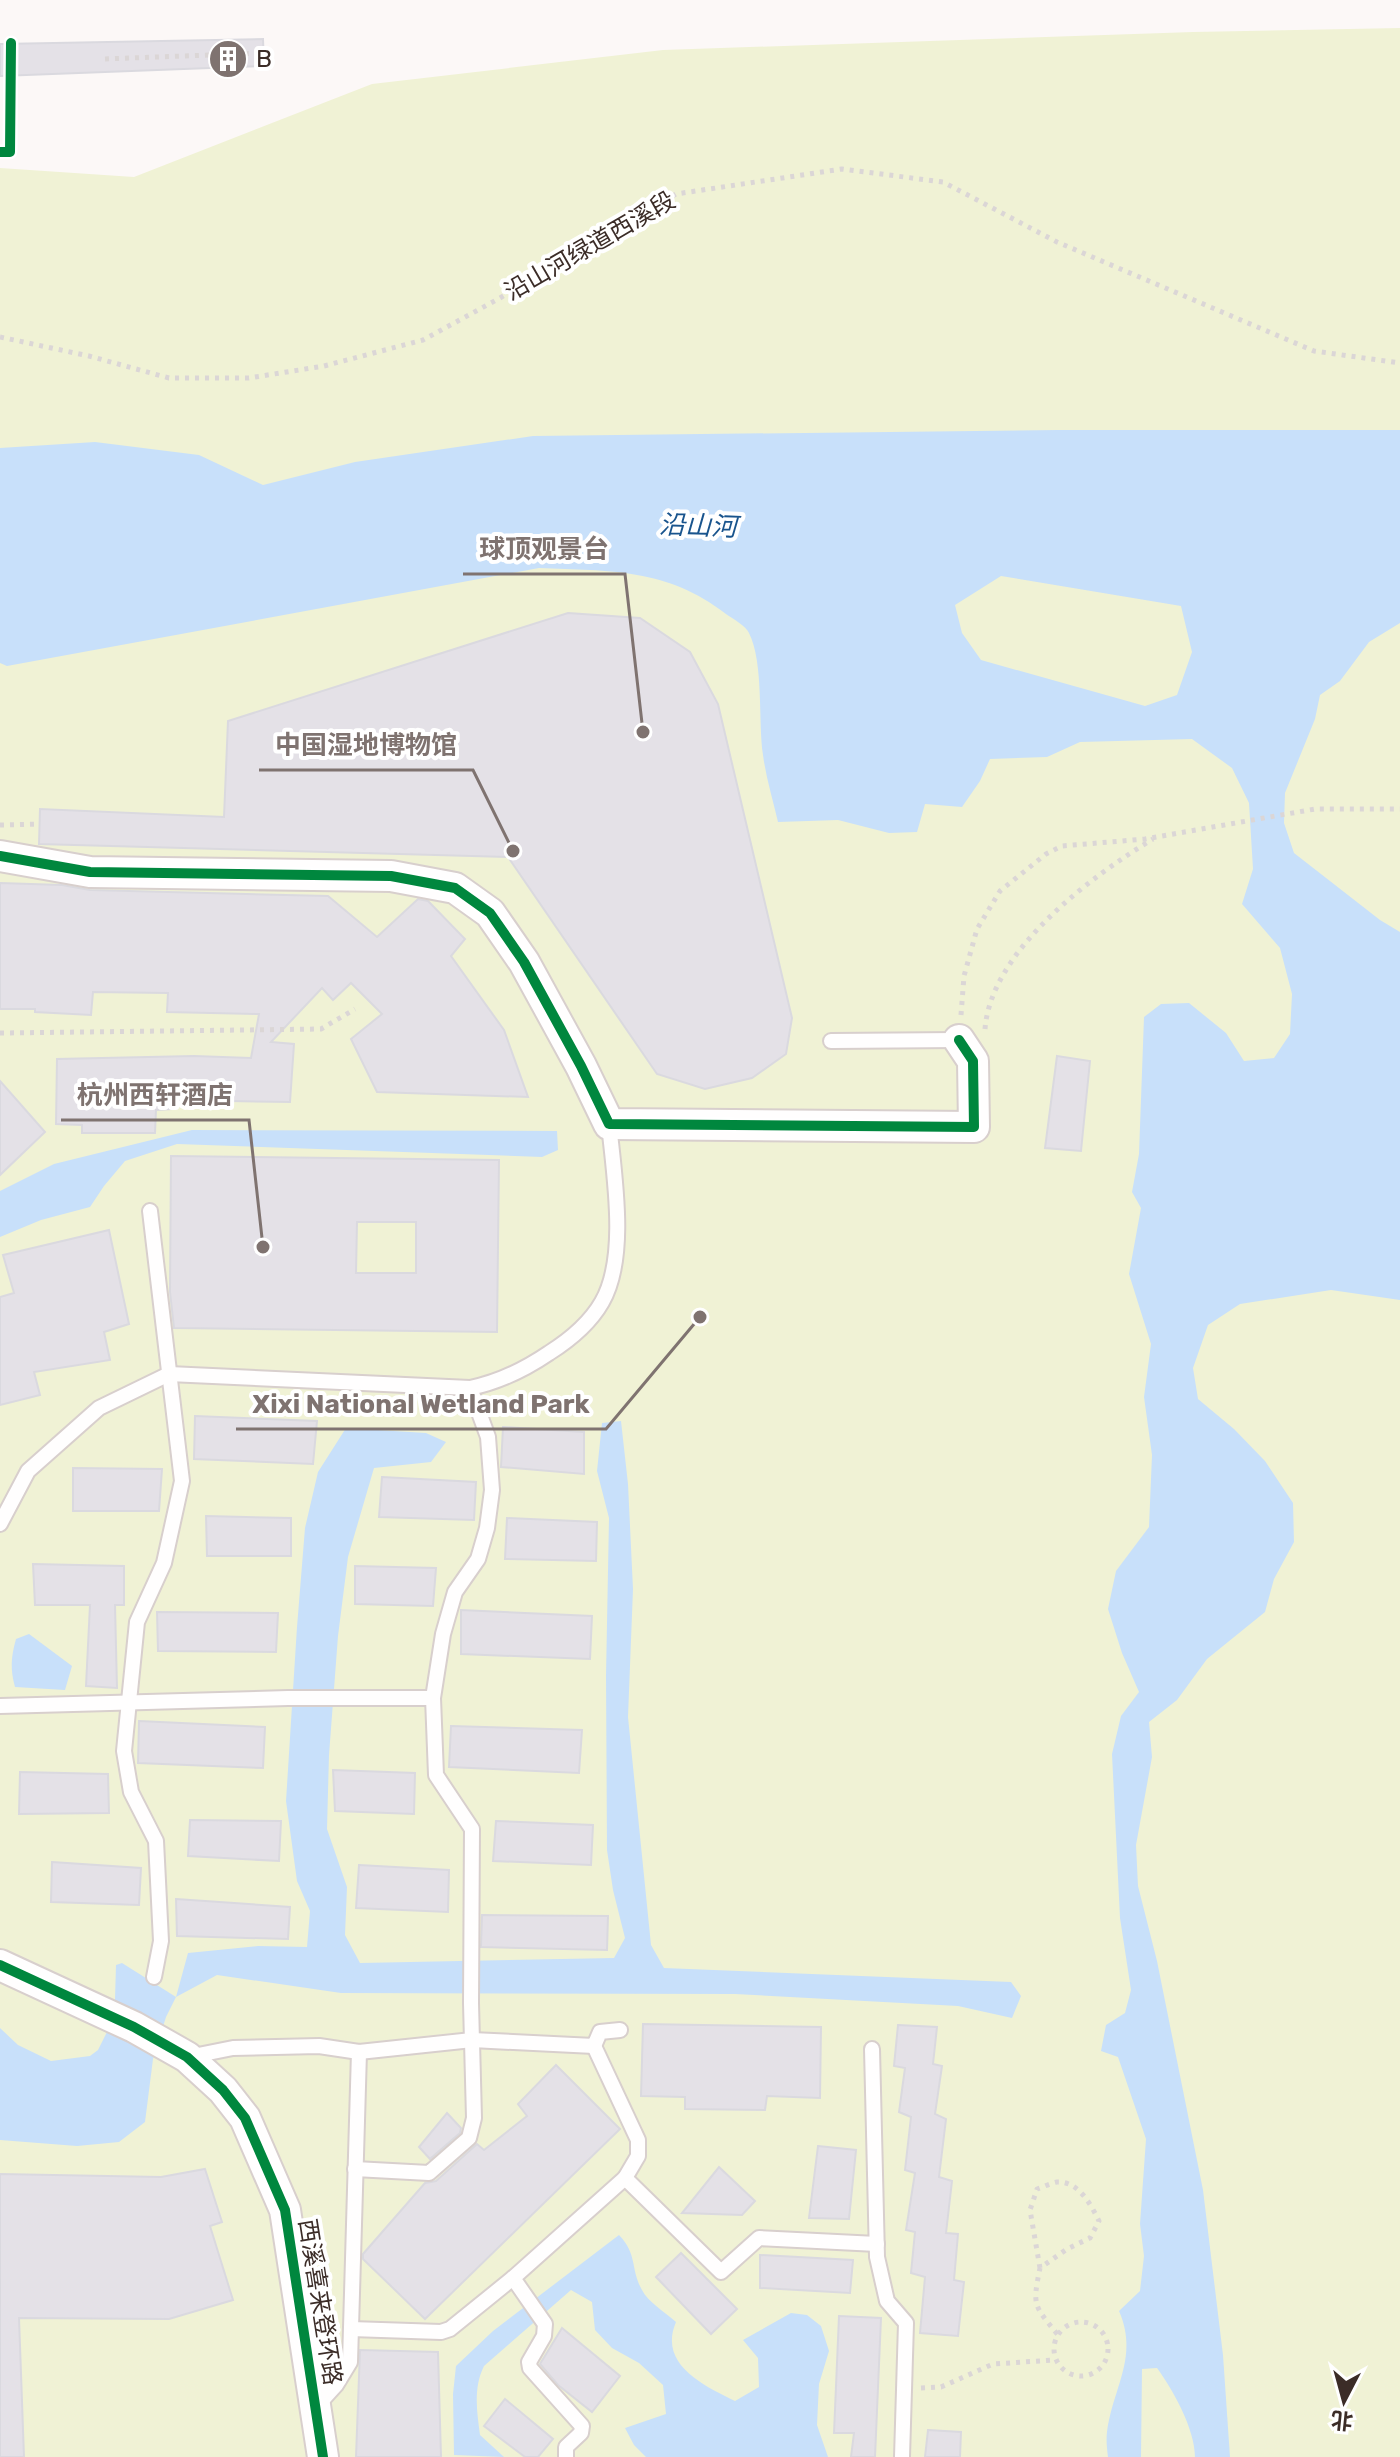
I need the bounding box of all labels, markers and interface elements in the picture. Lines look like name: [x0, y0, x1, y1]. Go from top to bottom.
building icon: B: [207, 38, 249, 80]
place label: B: [256, 45, 272, 73]
street label: 沿山河绿道西溪段: [500, 186, 680, 306]
water label: 沿山河: [658, 509, 743, 543]
callout: 球顶观景台: [463, 524, 625, 574]
text: 球顶观景台: [479, 534, 609, 565]
callout: 中国湿地博物馆: [259, 720, 473, 770]
text: 中国湿地博物馆: [275, 730, 457, 761]
callout: 杭州西轩酒店: [61, 1070, 249, 1120]
text: 杭州西轩酒店: [77, 1080, 233, 1111]
callout: Xixi National Wetland Park: [236, 1379, 606, 1429]
text: Xixi National Wetland Park: [252, 1389, 591, 1420]
street label: 西溪喜来登环路: [293, 2217, 347, 2387]
north arrow: [1304, 2361, 1384, 2441]
text: 北: [1330, 2406, 1354, 2435]

